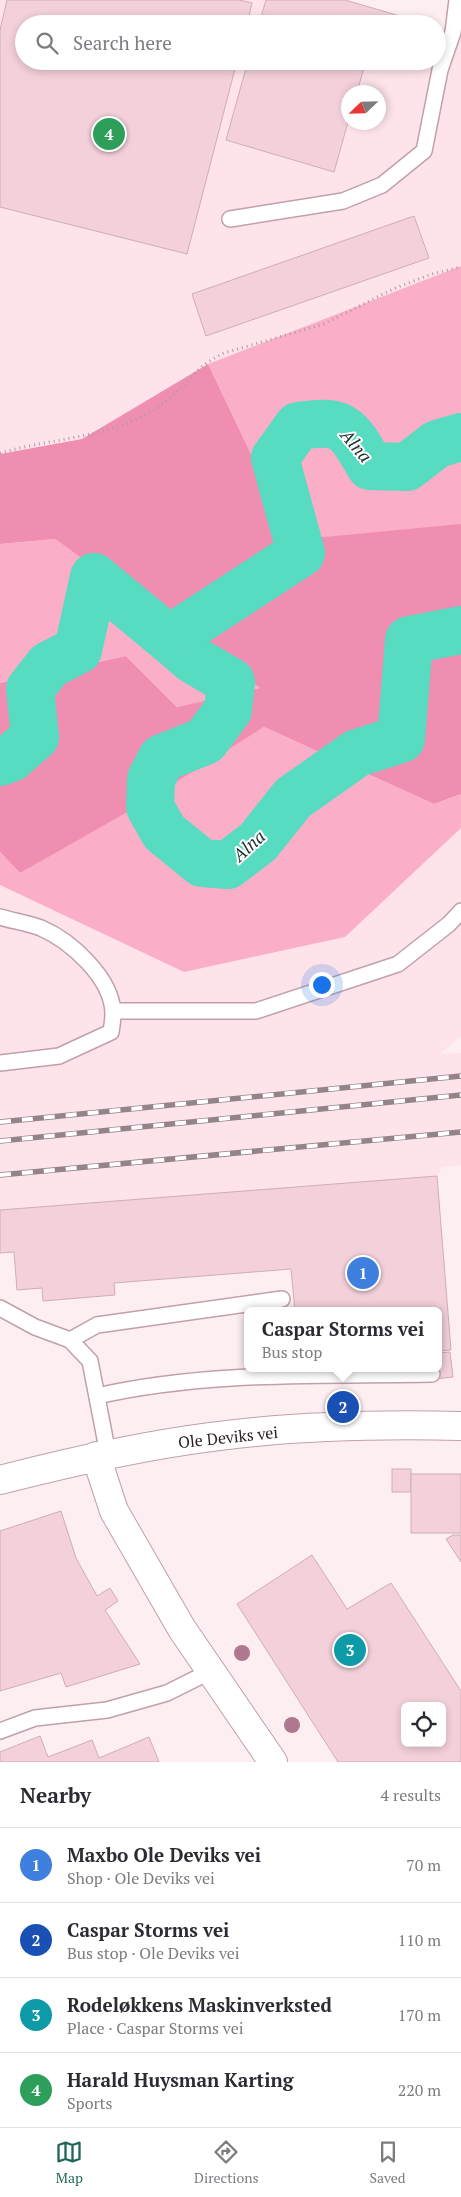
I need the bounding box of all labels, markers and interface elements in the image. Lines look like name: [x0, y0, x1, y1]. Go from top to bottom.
search box: [15, 15, 446, 70]
icon: search: [33, 29, 61, 57]
text: Search here: [73, 30, 172, 55]
north arrow: [341, 85, 386, 130]
pin: 4: [93, 115, 125, 153]
water label: Alna: [335, 423, 378, 467]
water label: Alna: [226, 824, 270, 867]
your location: [309, 972, 335, 998]
pin: 1: [347, 1254, 379, 1292]
popup: [244, 1307, 442, 1372]
text: Caspar Storms vei: [262, 1316, 424, 1341]
text: Bus stop: [262, 1341, 322, 1363]
pin: 2: [327, 1388, 359, 1426]
street label: Ole Deviks vei: [177, 1421, 279, 1453]
pin: 3: [334, 1631, 366, 1669]
map controls: [401, 1702, 446, 1747]
button: locate: [401, 1702, 446, 1747]
text: Nearby: [20, 1781, 91, 1809]
text: 4 results: [381, 1784, 441, 1806]
text: Maxbo Ole Deviks vei: [67, 1842, 261, 1867]
text: 1: [31, 1854, 41, 1876]
text: 70 m: [406, 1854, 441, 1876]
text: Shop · Ole Deviks vei: [67, 1867, 215, 1889]
text: Caspar Storms vei: [67, 1917, 229, 1942]
text: 2: [31, 1929, 41, 1951]
text: 110 m: [398, 1929, 441, 1951]
text: Bus stop · Ole Deviks vei: [67, 1942, 240, 1964]
text: Rodeløkkens Maskinverksted: [67, 1992, 332, 2017]
text: 3: [31, 2004, 41, 2026]
text: 170 m: [398, 2004, 441, 2026]
text: Place · Caspar Storms vei: [67, 2017, 244, 2039]
text: Harald Huysman Karting: [67, 2067, 293, 2092]
text: 4: [31, 2079, 41, 2101]
text: 220 m: [398, 2079, 441, 2101]
text: Sports: [67, 2092, 113, 2114]
tab: Map: [55, 2138, 83, 2187]
tab: Directions: [194, 2138, 259, 2187]
tab: Saved: [369, 2138, 406, 2187]

